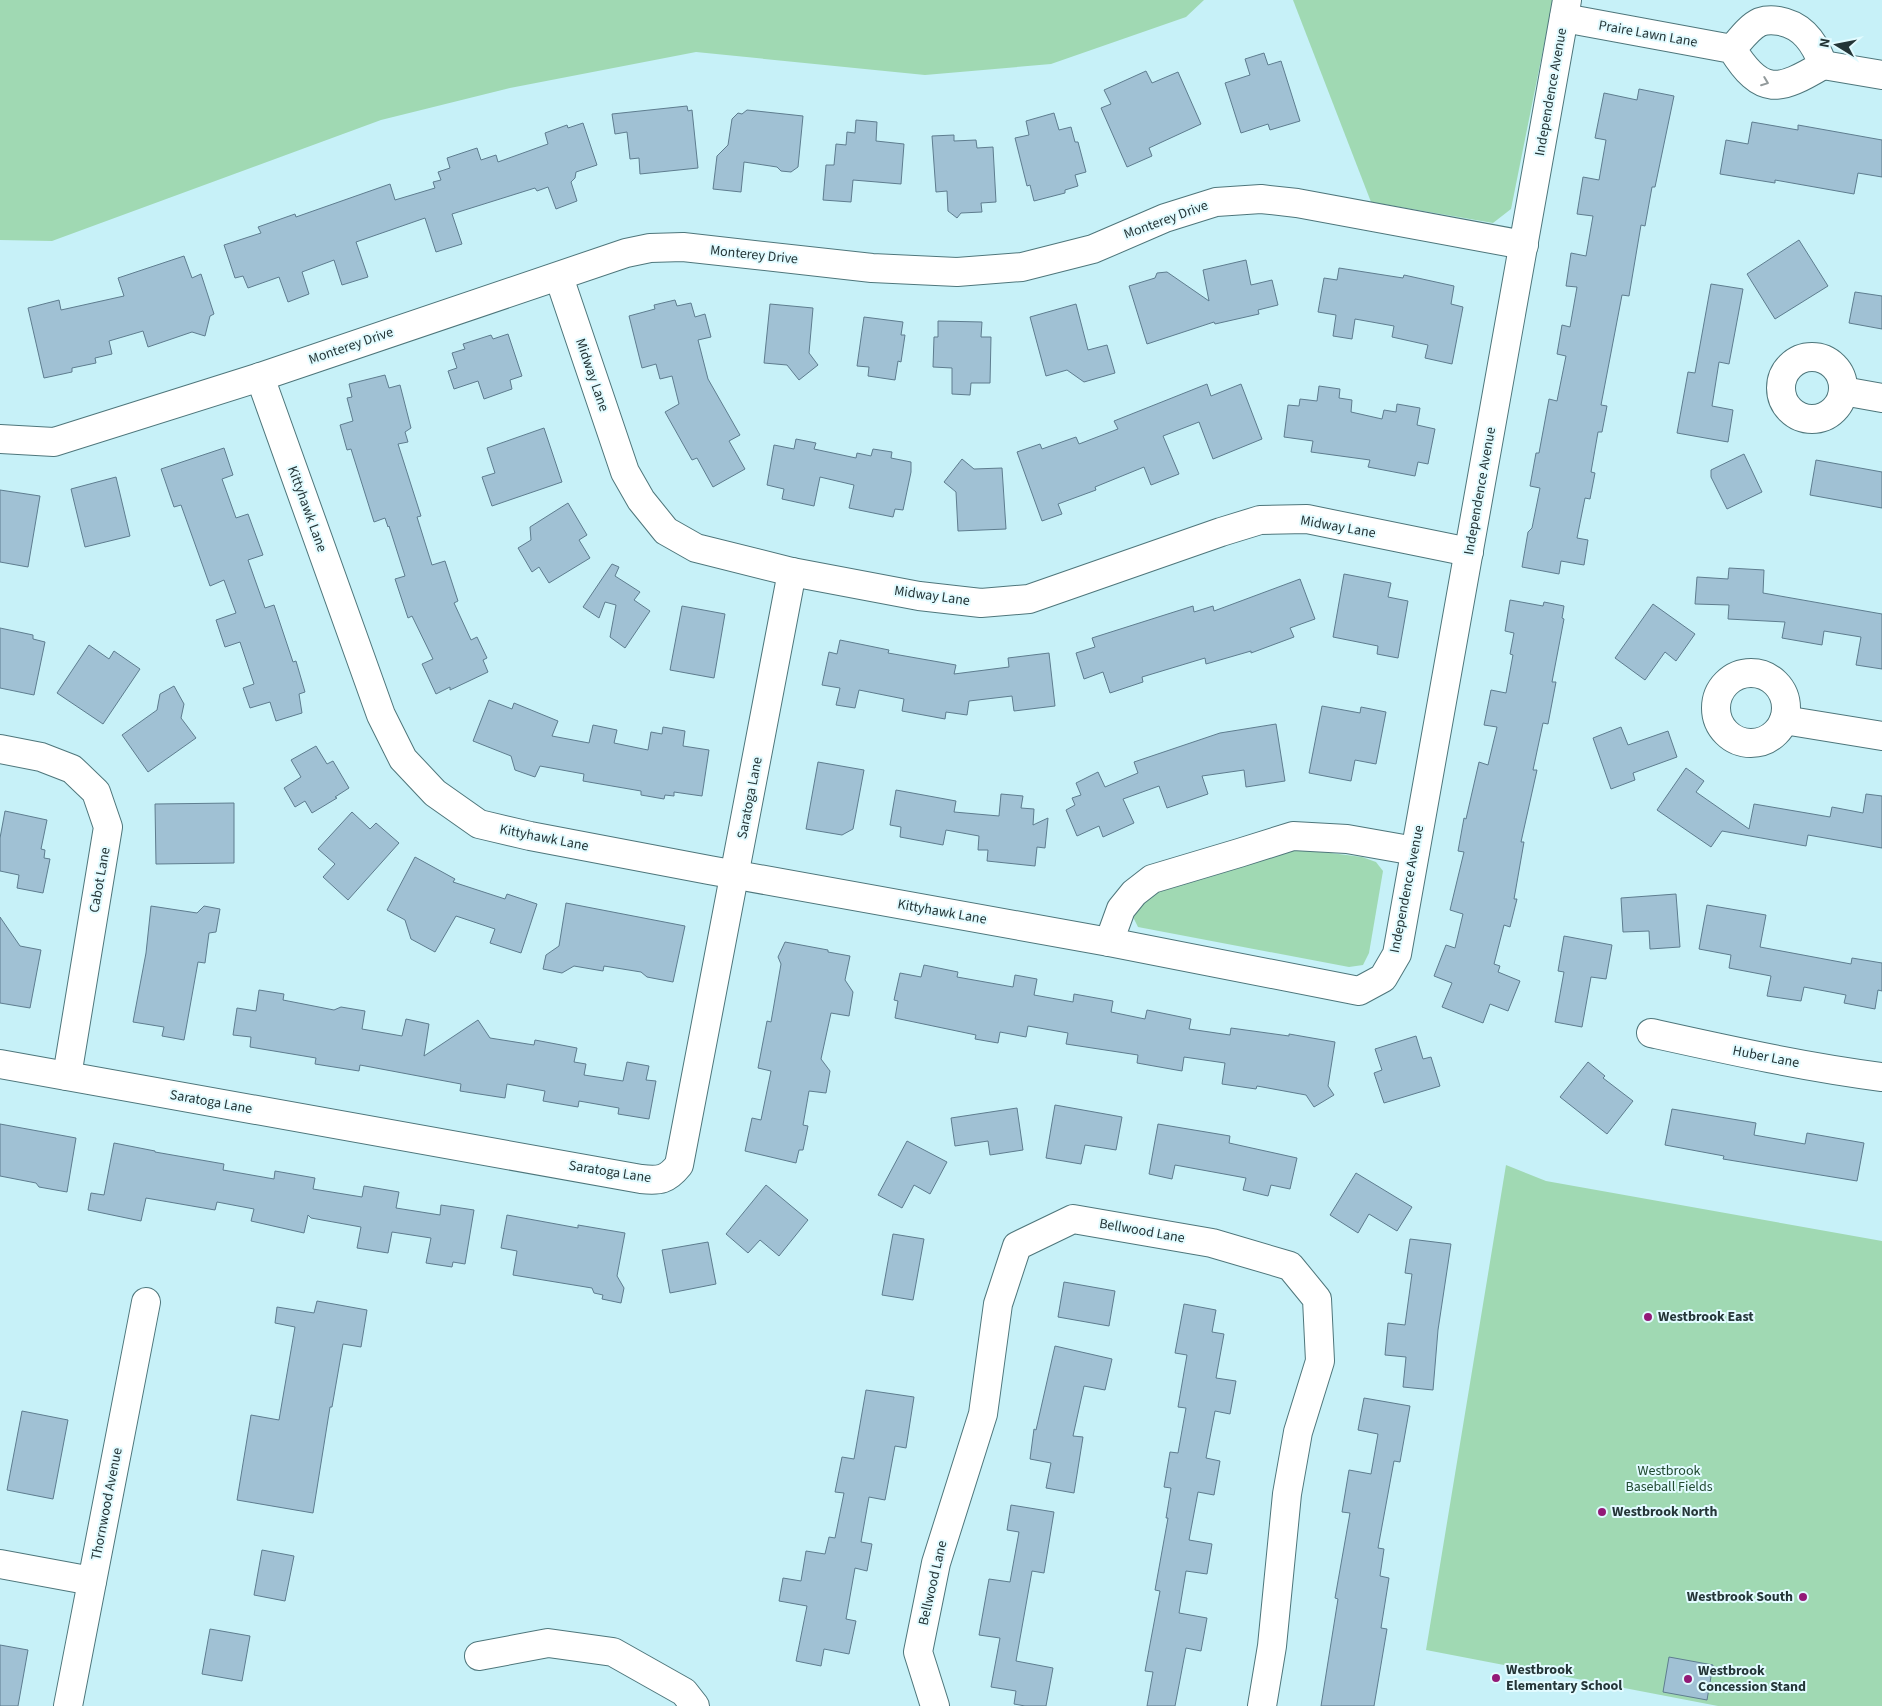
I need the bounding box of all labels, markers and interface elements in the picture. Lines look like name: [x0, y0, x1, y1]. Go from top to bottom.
street label: Praire Lawn Lane: [1597, 15, 1699, 53]
north arrow: [1812, 20, 1862, 70]
street label: Independence Avenue: [1530, 26, 1572, 158]
text: N: [1815, 37, 1836, 49]
one-way arrow: [1760, 76, 1769, 86]
street label: Monterey Drive: [1121, 195, 1211, 245]
street label: Monterey Drive: [709, 240, 799, 270]
street label: Monterey Drive: [306, 322, 396, 370]
street label: Midway Lane: [570, 336, 614, 414]
street label: Independence Avenue: [1459, 425, 1501, 557]
street label: Kittyhawk Lane: [282, 463, 332, 555]
street label: Midway Lane: [1299, 511, 1377, 543]
street label: Midway Lane: [893, 581, 971, 611]
street label: Saratoga Lane: [732, 755, 768, 841]
street label: Kittyhawk Lane: [498, 820, 590, 856]
street label: Independence Avenue: [1385, 823, 1429, 955]
street label: Cabot Lane: [84, 846, 116, 914]
street label: Kittyhawk Lane: [896, 894, 988, 930]
street label: Huber Lane: [1731, 1041, 1801, 1073]
street label: Saratoga Lane: [168, 1085, 254, 1119]
street label: Saratoga Lane: [567, 1156, 653, 1188]
street label: Bellwood Lane: [1098, 1214, 1186, 1248]
place label: Westbrook East: [1658, 1307, 1754, 1327]
marker: Westbrook East: [1642, 1311, 1654, 1323]
street label: Thornwood Avenue: [86, 1446, 128, 1562]
park label: Westbrook Baseball Fields: [1625, 1461, 1713, 1497]
place label: Westbrook North: [1612, 1502, 1717, 1522]
marker: Westbrook North: [1596, 1506, 1608, 1518]
street label: Bellwood Lane: [914, 1539, 952, 1627]
place label: Westbrook South: [1687, 1587, 1793, 1607]
marker: Westbrook South: [1797, 1591, 1809, 1603]
place label: Westbrook Elementary School: [1506, 1660, 1622, 1696]
place label: Westbrook Concession Stand: [1698, 1661, 1806, 1697]
marker: Westbrook Elementary School: [1490, 1672, 1502, 1684]
marker: Westbrook Concession Stand: [1682, 1673, 1694, 1685]

